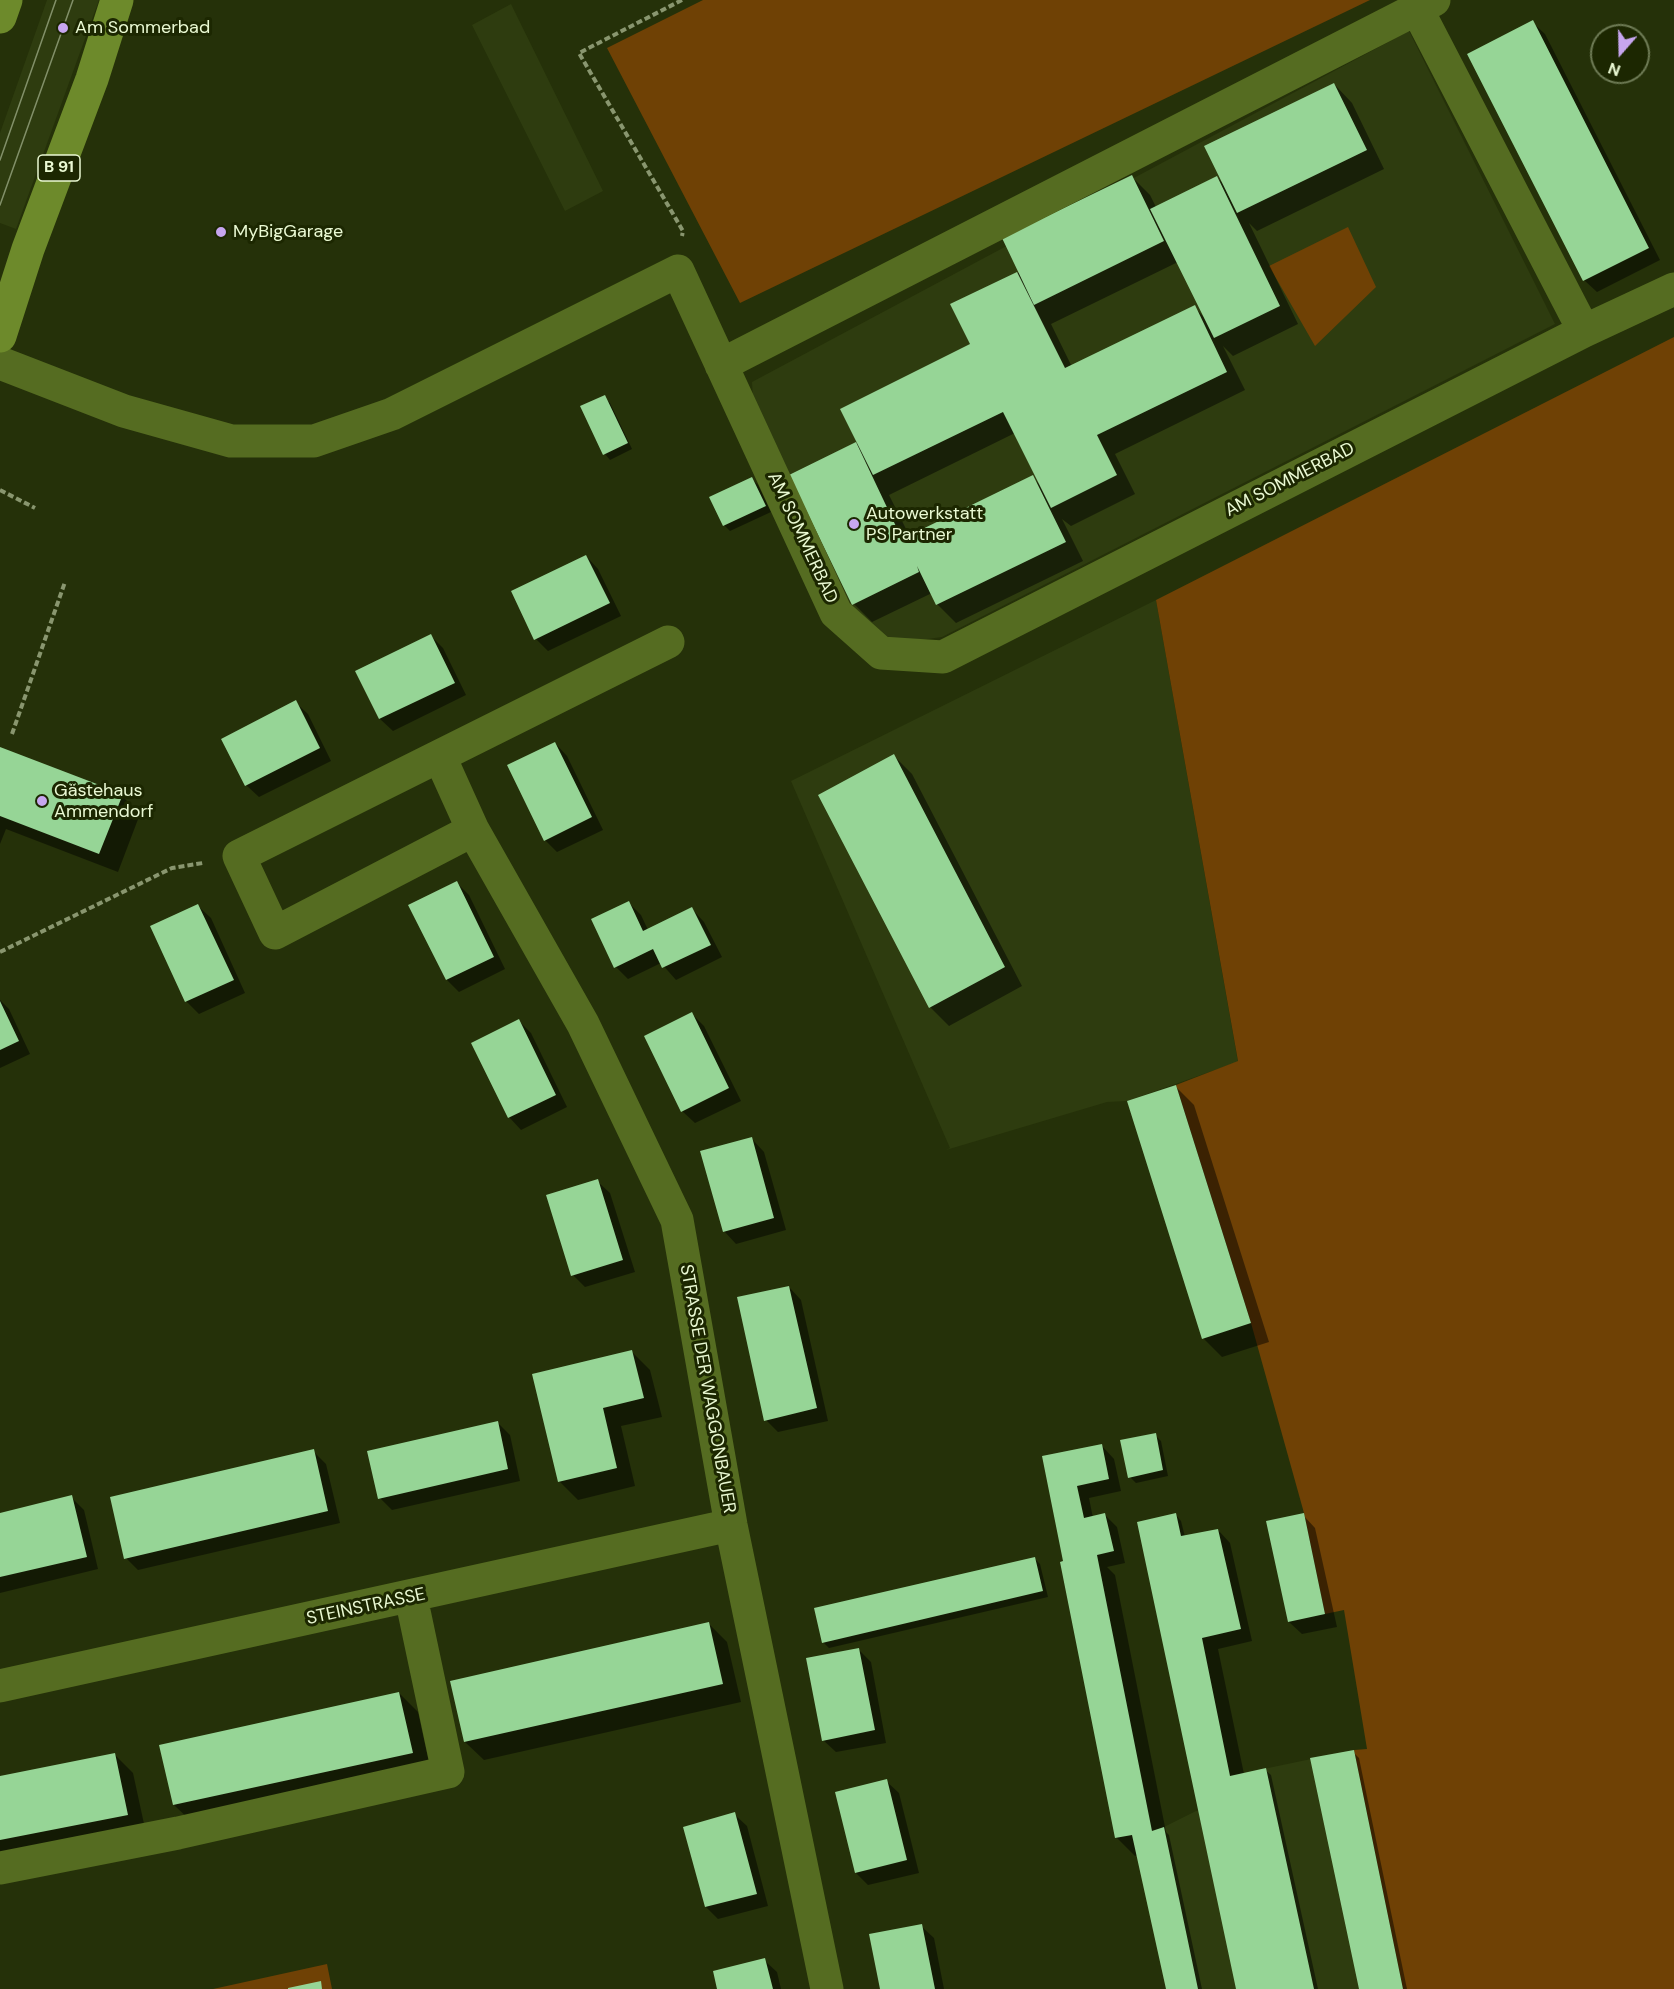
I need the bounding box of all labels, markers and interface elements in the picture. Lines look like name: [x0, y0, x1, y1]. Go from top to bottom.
place label: Am Sommerbad: [75, 17, 210, 39]
marker: Am Sommerbad: [56, 21, 70, 35]
north arrow: [1590, 24, 1650, 84]
text: N: [1605, 58, 1623, 81]
road number: B 91: [38, 155, 80, 181]
place label: MyBigGarage: [233, 221, 343, 243]
marker: MyBigGarage: [214, 225, 228, 239]
street label: AM SOMMERBAD: [1222, 438, 1358, 522]
street label: AM SOMMERBAD: [762, 469, 842, 607]
place label: Autowerkstatt PS Partner: [866, 503, 983, 546]
marker: Autowerkstatt PS Partner: [847, 517, 861, 531]
place label: Gästehaus Ammendorf: [54, 780, 153, 822]
marker: Gästehaus Ammendorf: [35, 794, 49, 808]
street label: STRASSE DER WAGGONBAUER: [674, 1263, 740, 1515]
street label: STEINSTRASSE: [305, 1584, 427, 1630]

